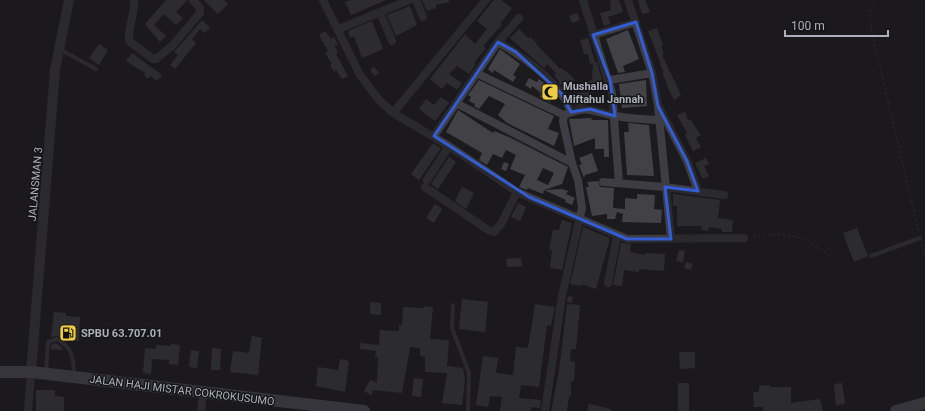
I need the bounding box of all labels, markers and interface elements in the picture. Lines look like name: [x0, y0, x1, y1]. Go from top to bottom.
scale bar: [785, 12, 888, 38]
text: 100 m: [791, 19, 825, 33]
place label: Mushalla Miftahul Jannah: [563, 80, 643, 106]
mosque icon: Mushalla Miftahul Jannah: [540, 82, 560, 102]
street label: JALANSMAN 3: [26, 146, 45, 222]
fuel station icon: SPBU 63.707.01: [58, 323, 78, 343]
place label: SPBU 63.707.01: [81, 327, 162, 340]
street label: JALAN HAJI MISTAR COKROKUSUMO: [89, 373, 275, 408]

